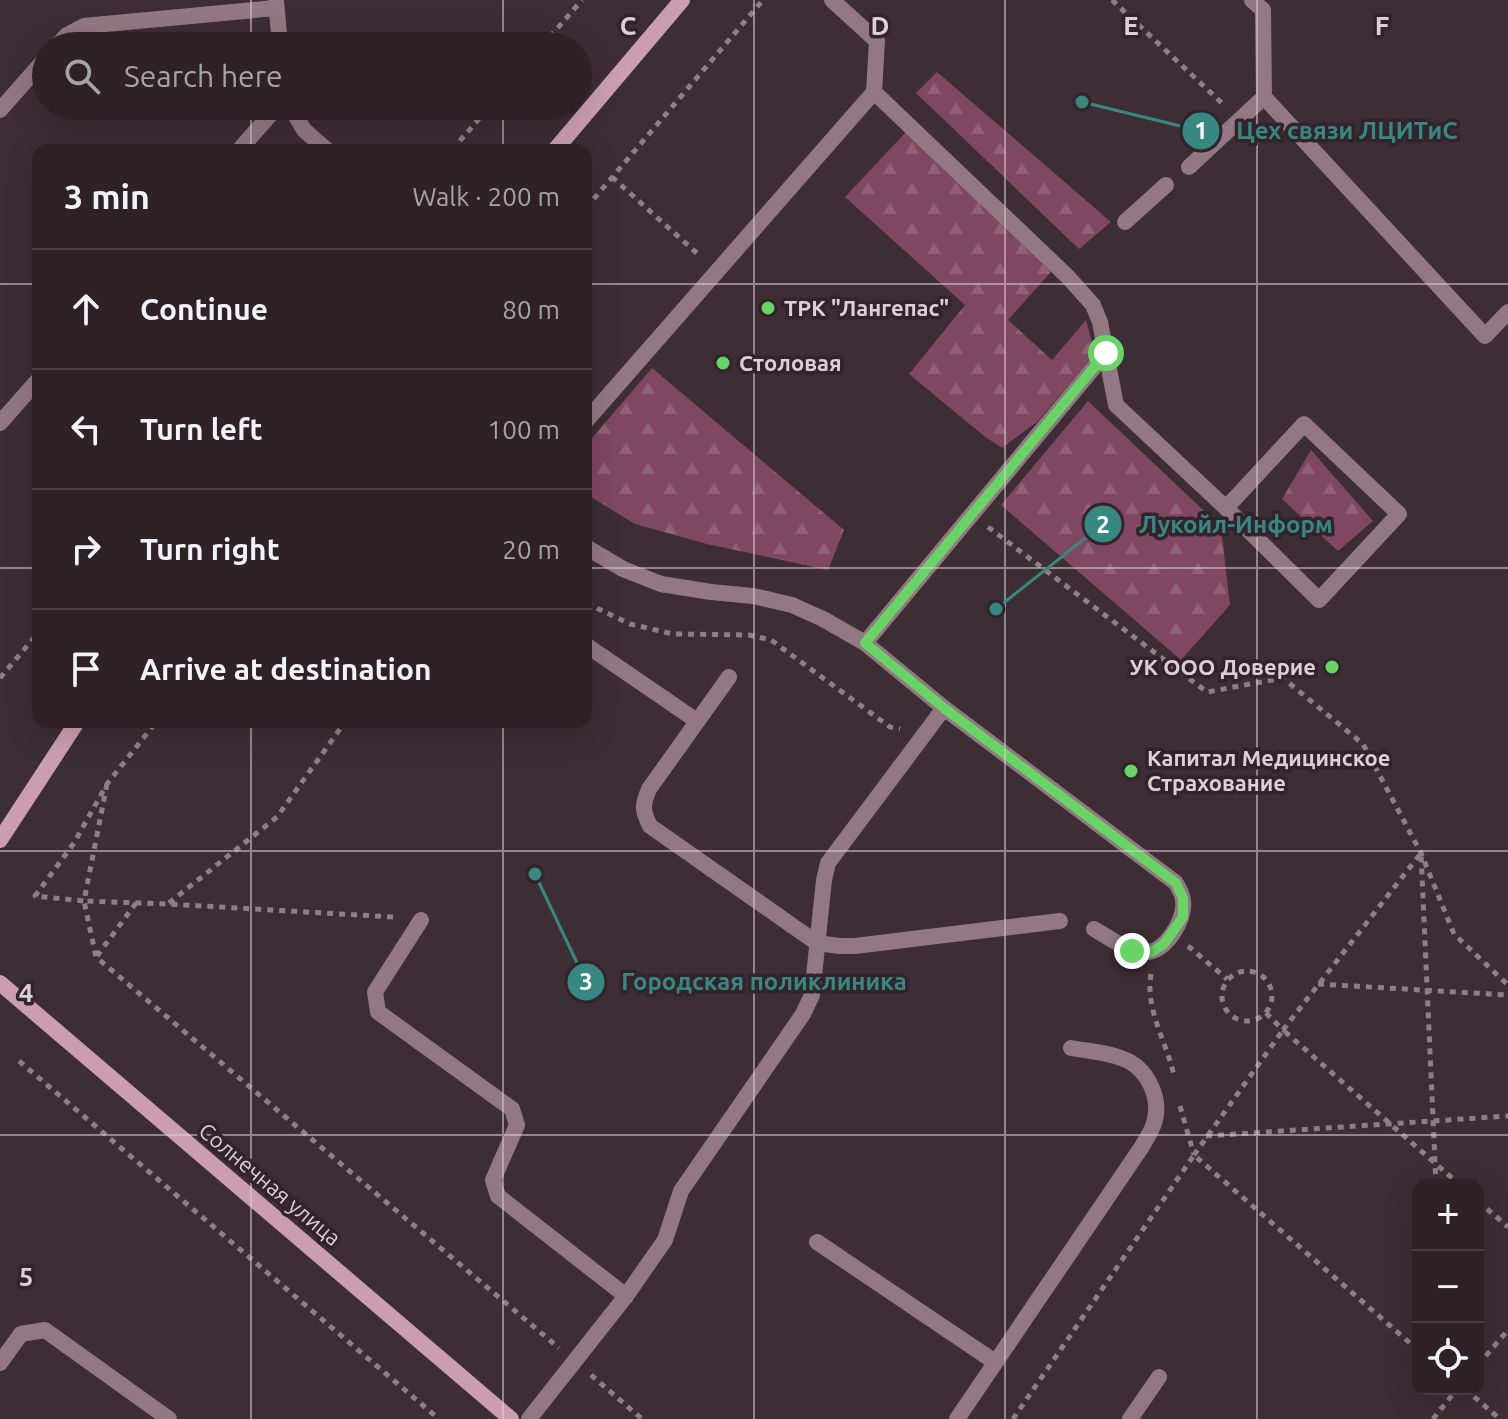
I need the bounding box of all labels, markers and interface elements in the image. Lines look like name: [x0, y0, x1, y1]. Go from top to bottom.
text: C: [620, 11, 637, 40]
text: D: [871, 11, 889, 40]
text: E: [1123, 11, 1139, 40]
text: F: [1375, 11, 1389, 40]
search box: [32, 32, 592, 120]
icon: search: [60, 54, 104, 98]
text: Search here: [124, 59, 283, 93]
callout: Цех связи ЛЦИТиС: [1181, 107, 1474, 155]
text: 1: [1194, 117, 1208, 144]
text: Цех связи ЛЦИТиС: [1236, 117, 1458, 144]
text: 3 min: [64, 177, 150, 215]
text: Walk · 200 m: [412, 182, 560, 211]
icon: ahead: [64, 287, 108, 331]
text: Continue: [140, 292, 268, 326]
text: 80 m: [502, 295, 560, 324]
place label: ТРК "Лангепас": [784, 295, 949, 320]
marker: ТРК "Лангепас": [759, 299, 777, 317]
route start: [1088, 335, 1124, 371]
place label: Столовая: [739, 350, 842, 375]
marker: Столовая: [714, 354, 732, 372]
icon: left: [64, 407, 108, 451]
text: Turn left: [140, 412, 262, 446]
text: 100 m: [488, 415, 560, 444]
callout: Лукойл-Информ: [1083, 500, 1349, 548]
text: 2: [1096, 511, 1110, 538]
text: Лукойл-Информ: [1139, 511, 1333, 538]
icon: right: [64, 527, 108, 571]
text: Turn right: [140, 532, 280, 566]
text: 20 m: [502, 535, 560, 564]
icon: arrive: [64, 647, 108, 691]
text: Arrive at destination: [140, 652, 432, 686]
place label: УК ООО Доверие: [1130, 654, 1316, 679]
marker: УК ООО Доверие: [1323, 658, 1341, 676]
place label: Капитал Медицинское Страхование: [1147, 745, 1390, 795]
marker: Капитал Медицинское Страхование: [1122, 762, 1140, 780]
route end: [1114, 933, 1150, 969]
callout: Городская поликлиника: [566, 958, 923, 1006]
text: 3: [579, 968, 593, 995]
text: Городская поликлиника: [621, 968, 907, 995]
text: 4: [19, 978, 33, 1007]
street label: Солнечная улица: [195, 1117, 346, 1250]
map controls: [1412, 1179, 1484, 1395]
button: +: [1412, 1179, 1484, 1251]
button: −: [1412, 1251, 1484, 1323]
text: 5: [19, 1262, 33, 1291]
button: locate: [1412, 1323, 1484, 1395]

